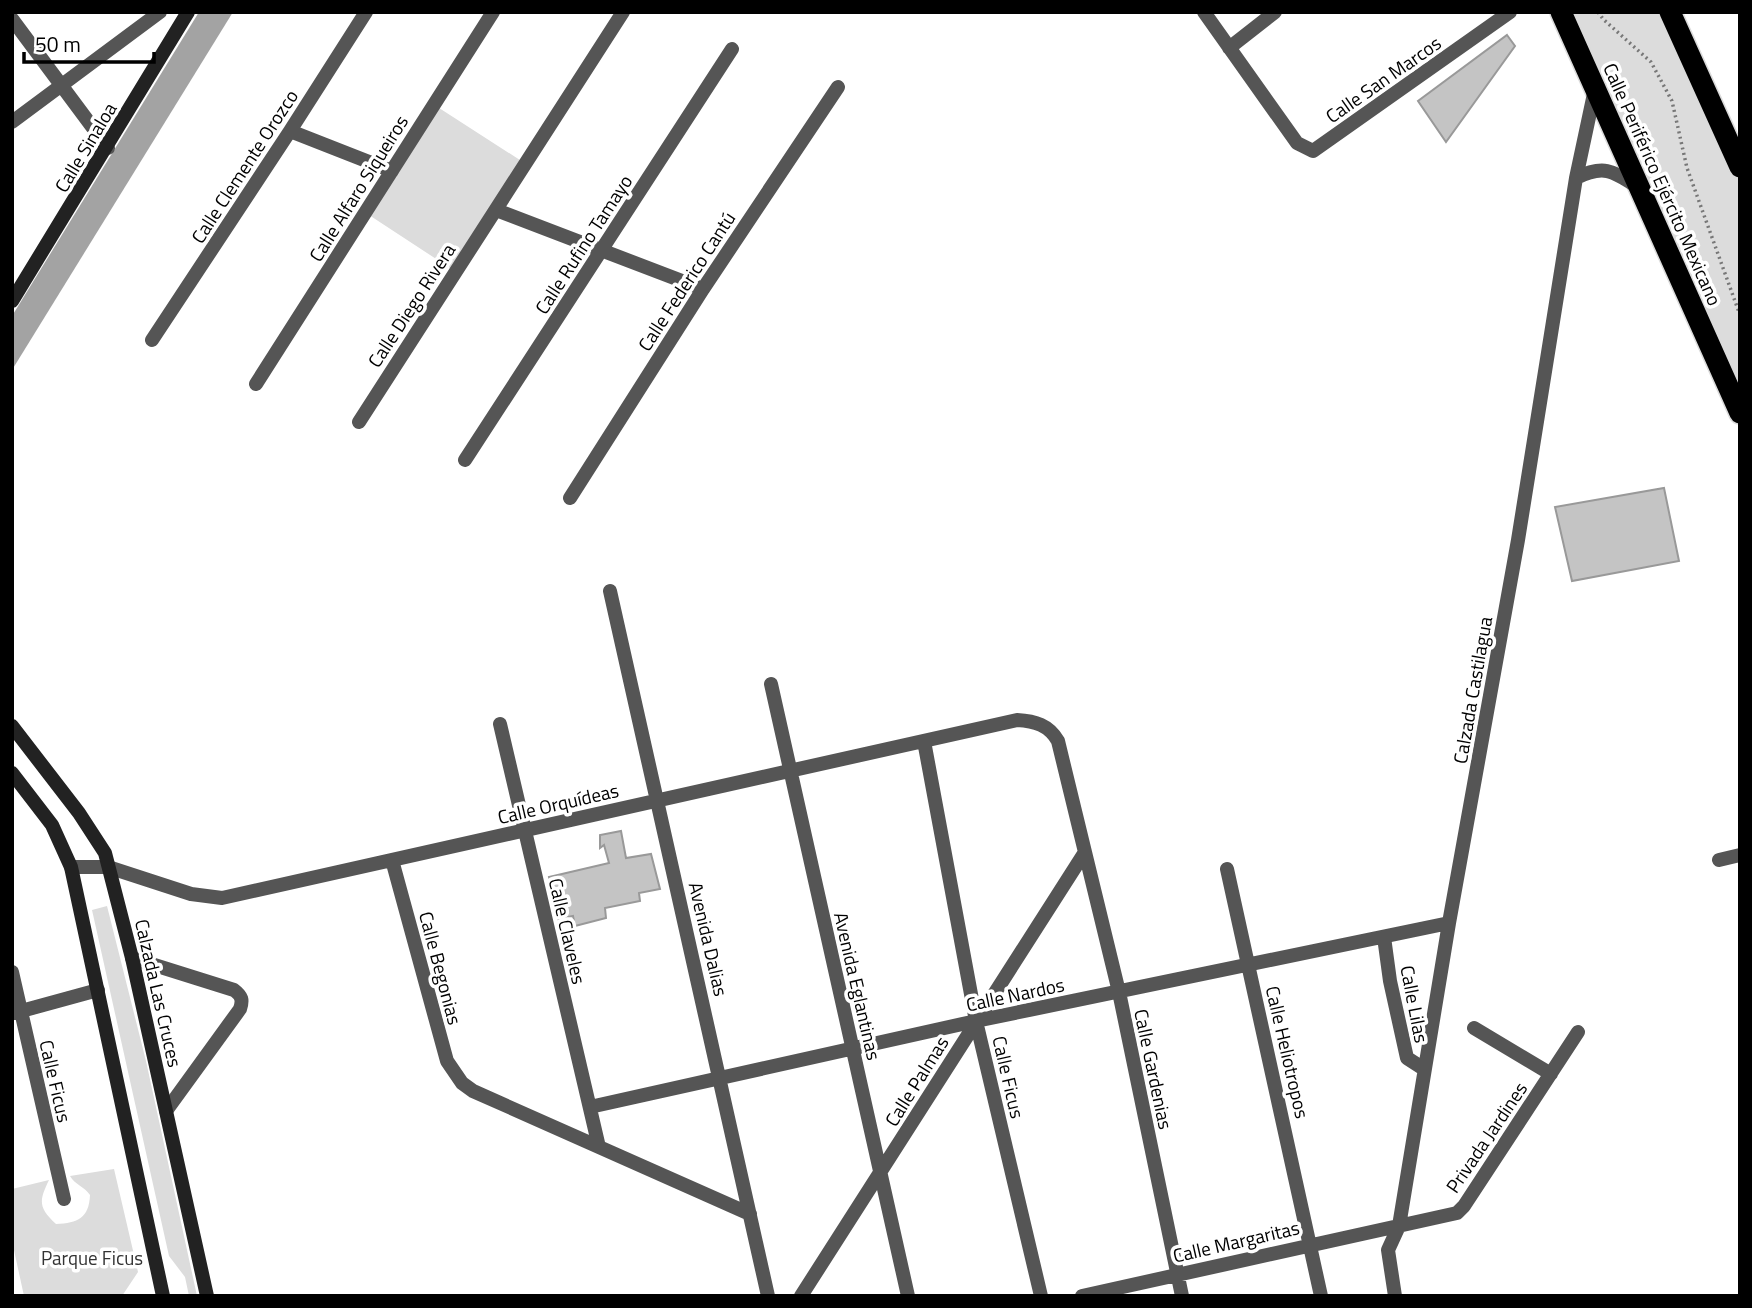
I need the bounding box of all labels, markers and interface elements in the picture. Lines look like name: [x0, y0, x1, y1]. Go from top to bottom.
scale bar: [24, 21, 154, 65]
text: 50 m: [35, 28, 81, 60]
street label: Calle San Marcos: [1319, 28, 1447, 130]
street label: Calle Periférico Ejército Mexicano: [1596, 58, 1730, 310]
street label: Calle Clemente Orozco: [183, 83, 305, 249]
street label: Calle Sinaloa: [47, 96, 124, 198]
street label: Calle Alfaro Siqueiros: [301, 109, 415, 267]
street label: Calle Rufino Tamayo: [527, 169, 639, 319]
street label: Calle Federico Cantú: [630, 206, 742, 356]
street label: Calle Diego Rivera: [360, 237, 462, 373]
street label: Calzada Castilagua: [1445, 614, 1499, 766]
street label: Calle Orquídeas: [495, 775, 622, 831]
street label: Calle Claveles: [542, 875, 594, 987]
street label: Avenida Dalias: [682, 879, 736, 999]
street label: Calle Begonias: [412, 908, 470, 1028]
street label: Avenida Eglantinas: [827, 909, 889, 1063]
street label: Calzada Las Cruces: [128, 916, 190, 1070]
street label: Calle Lilas: [1393, 963, 1437, 1045]
street label: Calle Nardos: [963, 969, 1067, 1019]
street label: Calle Heliotropos: [1259, 983, 1317, 1121]
street label: Calle Gardenias: [1127, 1006, 1181, 1132]
street label: Calle Palmas: [877, 1030, 955, 1132]
street label: Calle Ficus: [985, 1033, 1033, 1121]
street label: Calle Ficus: [32, 1037, 80, 1125]
street label: Privada Jardines: [1438, 1076, 1534, 1198]
street label: Calle Margaritas: [1170, 1212, 1302, 1270]
park label: Parque Ficus: [41, 1243, 143, 1272]

